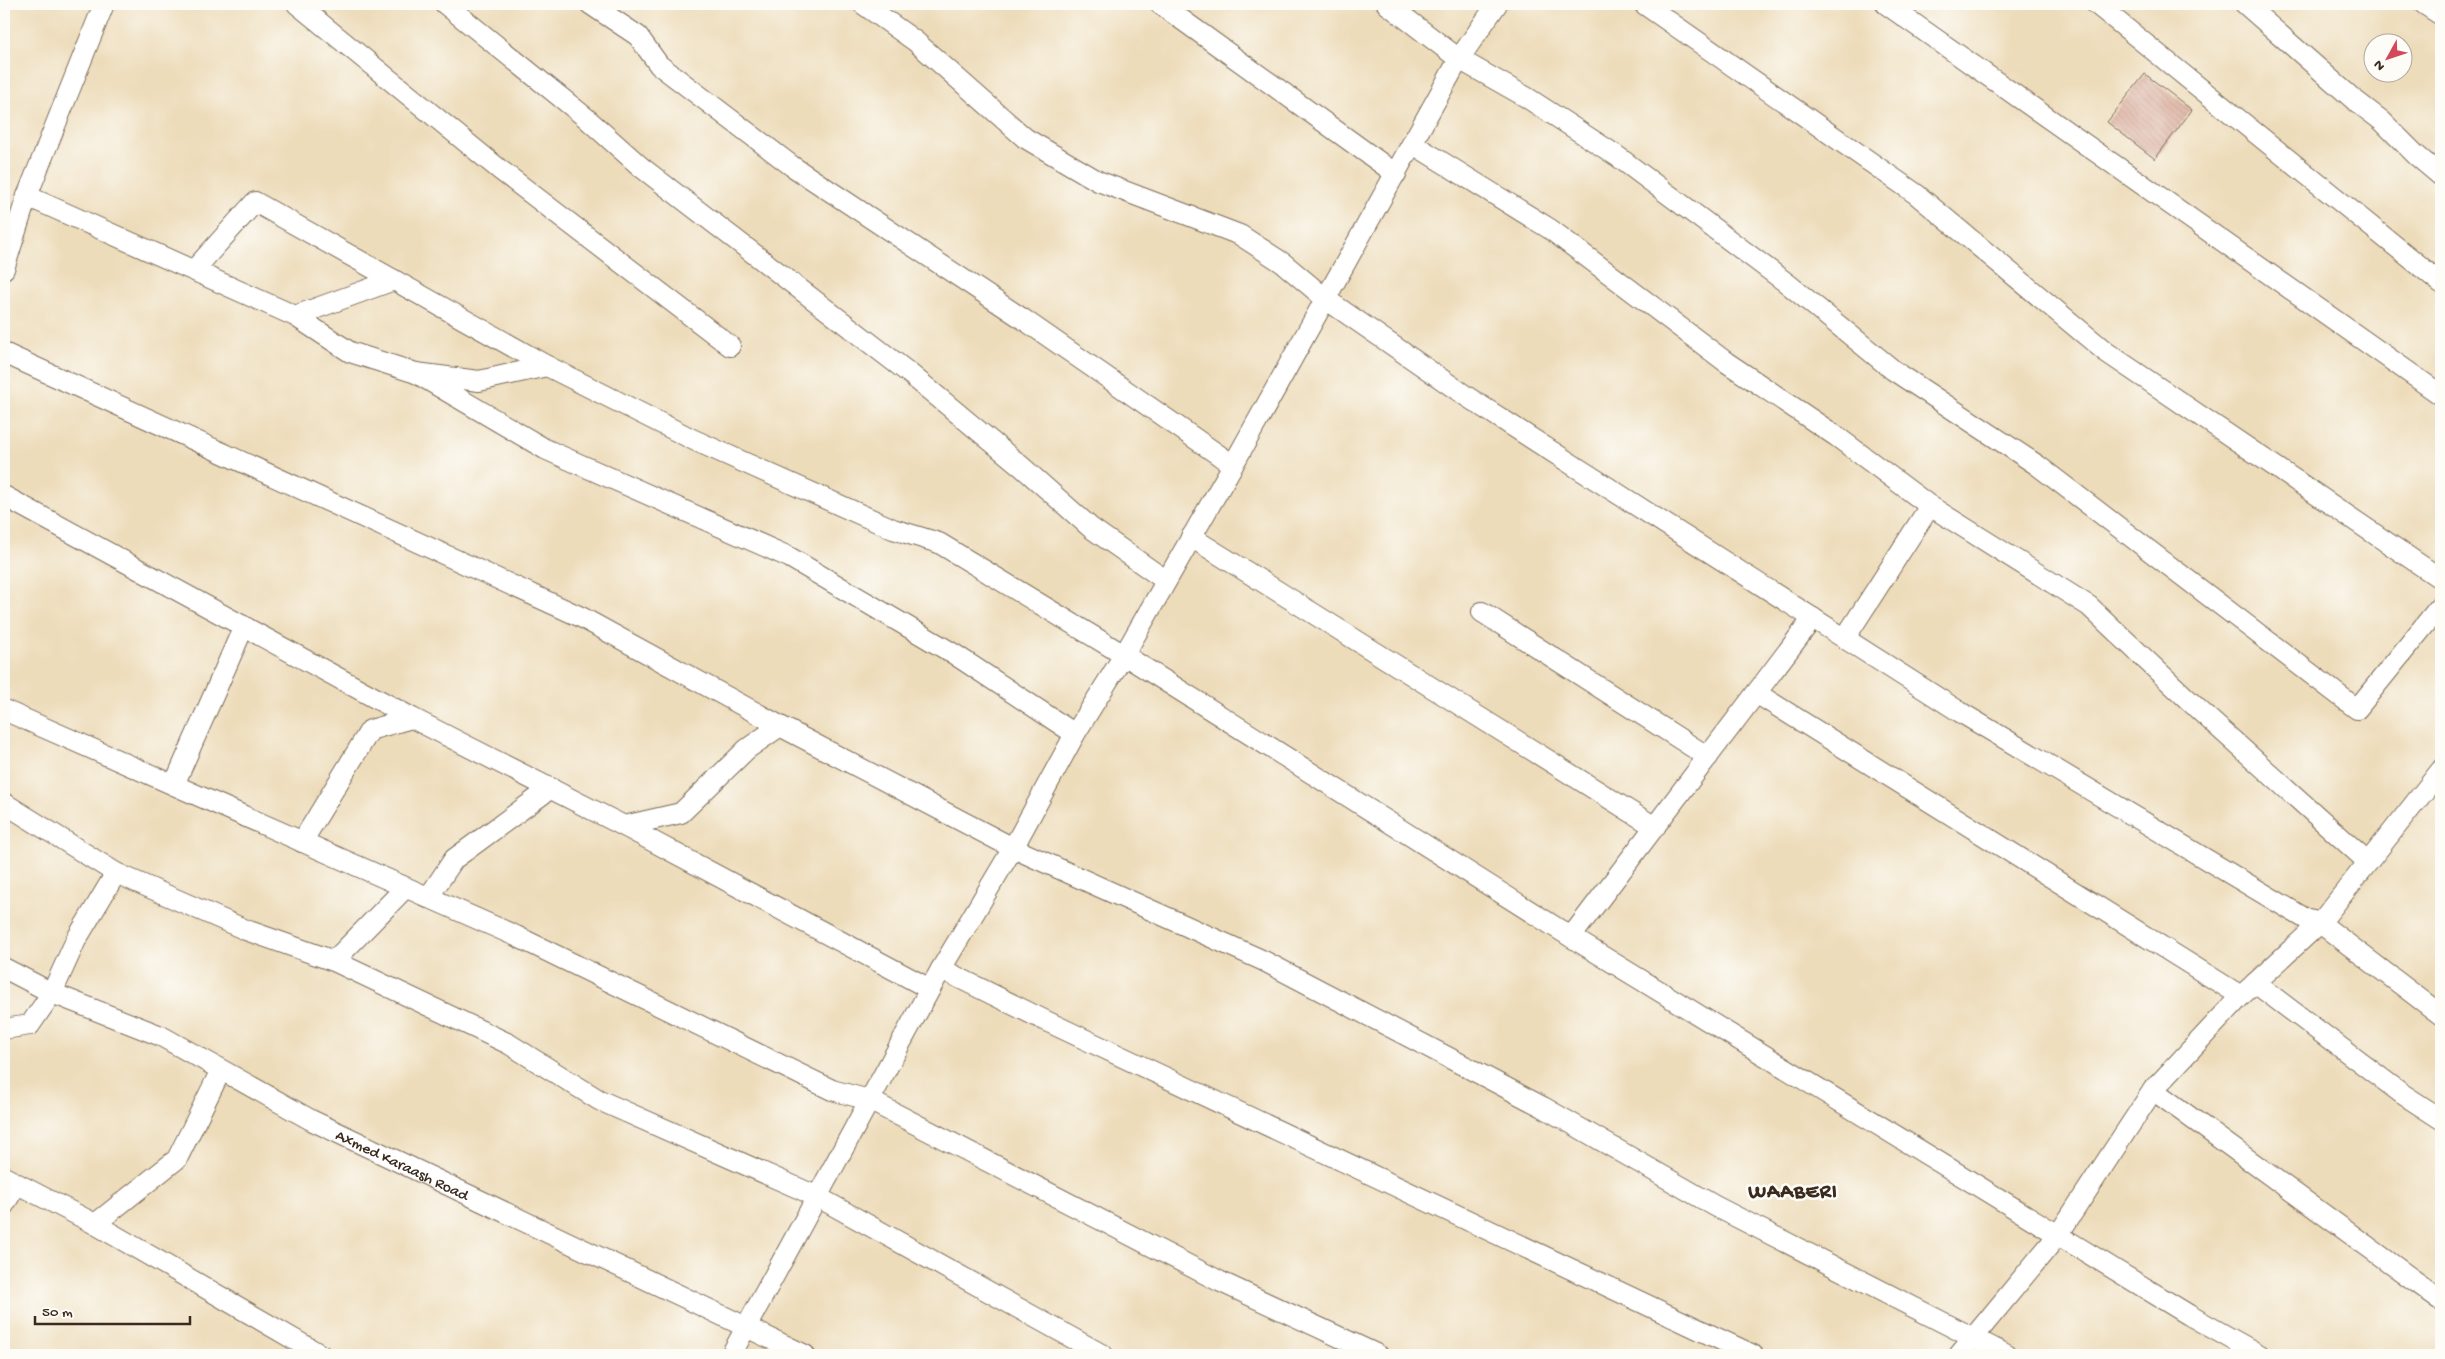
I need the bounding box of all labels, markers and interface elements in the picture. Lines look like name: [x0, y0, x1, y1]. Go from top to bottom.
north arrow: [2362, 32, 2412, 82]
text: N: [2371, 56, 2389, 74]
street label: Axmed Karaash Road: [332, 1127, 472, 1207]
district label: WAABERI: [1747, 1181, 1838, 1206]
scale bar: [35, 1294, 190, 1326]
text: 50 m: [42, 1304, 73, 1322]

